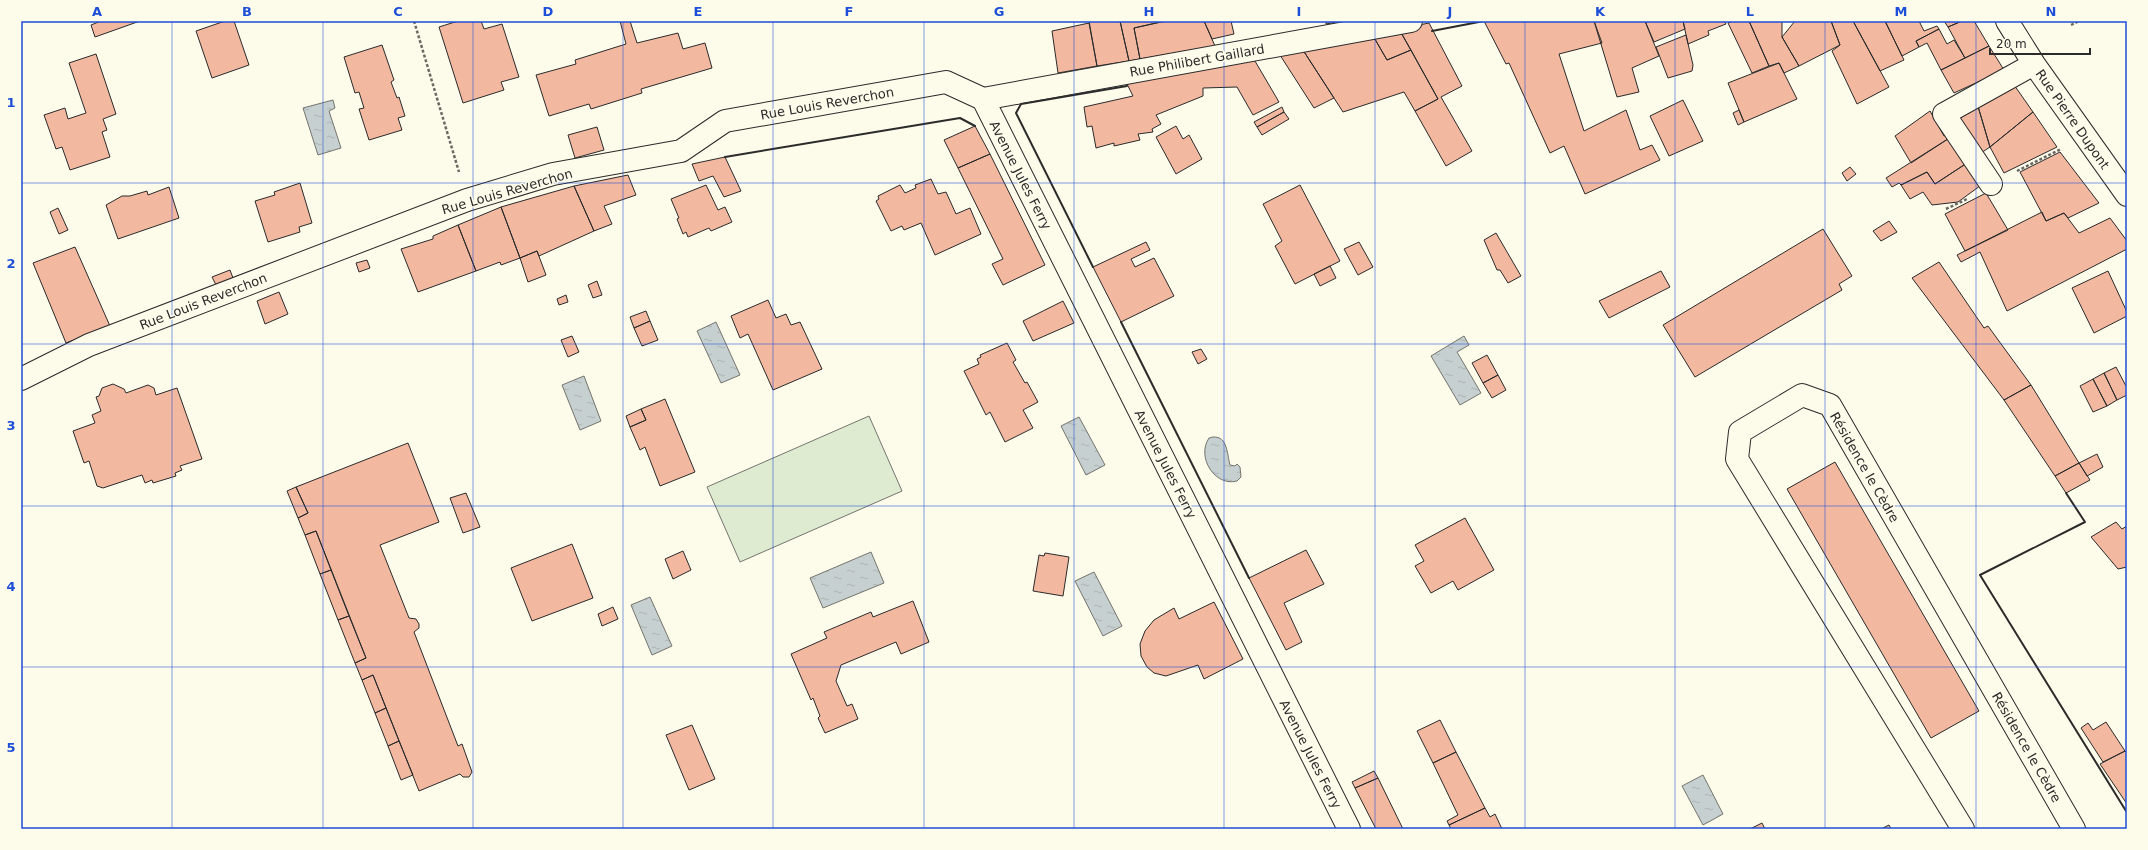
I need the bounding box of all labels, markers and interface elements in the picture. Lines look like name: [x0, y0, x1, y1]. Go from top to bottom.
text: A: [92, 4, 102, 19]
text: B: [242, 4, 252, 19]
text: C: [393, 4, 403, 19]
text: D: [543, 4, 554, 19]
text: E: [694, 4, 702, 19]
text: F: [845, 4, 853, 19]
text: G: [994, 4, 1004, 19]
text: H: [1144, 4, 1154, 19]
text: I: [1297, 4, 1301, 19]
text: J: [1447, 4, 1452, 19]
text: K: [1595, 4, 1606, 19]
text: L: [1746, 4, 1754, 19]
text: M: [1895, 4, 1907, 19]
text: N: [2046, 4, 2056, 19]
scale bar: [1990, 30, 2090, 56]
text: 20 m: [1996, 37, 2027, 51]
street label: Rue Philibert Gaillard: [1128, 41, 1266, 80]
street label: Rue Pierre Dupont: [2033, 67, 2113, 172]
street label: Rue Louis Reverchon: [759, 84, 895, 123]
text: 1: [6, 95, 16, 110]
street label: Avenue Jules Ferry: [987, 118, 1055, 232]
street label: Rue Louis Reverchon: [440, 166, 574, 217]
text: 2: [6, 256, 16, 271]
street label: Rue Louis Reverchon: [137, 270, 269, 333]
street label: Avenue Jules Ferry: [1132, 407, 1200, 521]
street label: Résidence le Cèdre: [1827, 409, 1902, 525]
text: 3: [6, 418, 16, 433]
text: 4: [6, 579, 16, 594]
street label: Résidence le Cèdre: [1989, 689, 2064, 805]
street label: Avenue Jules Ferry: [1277, 697, 1345, 811]
text: 5: [6, 740, 16, 755]

